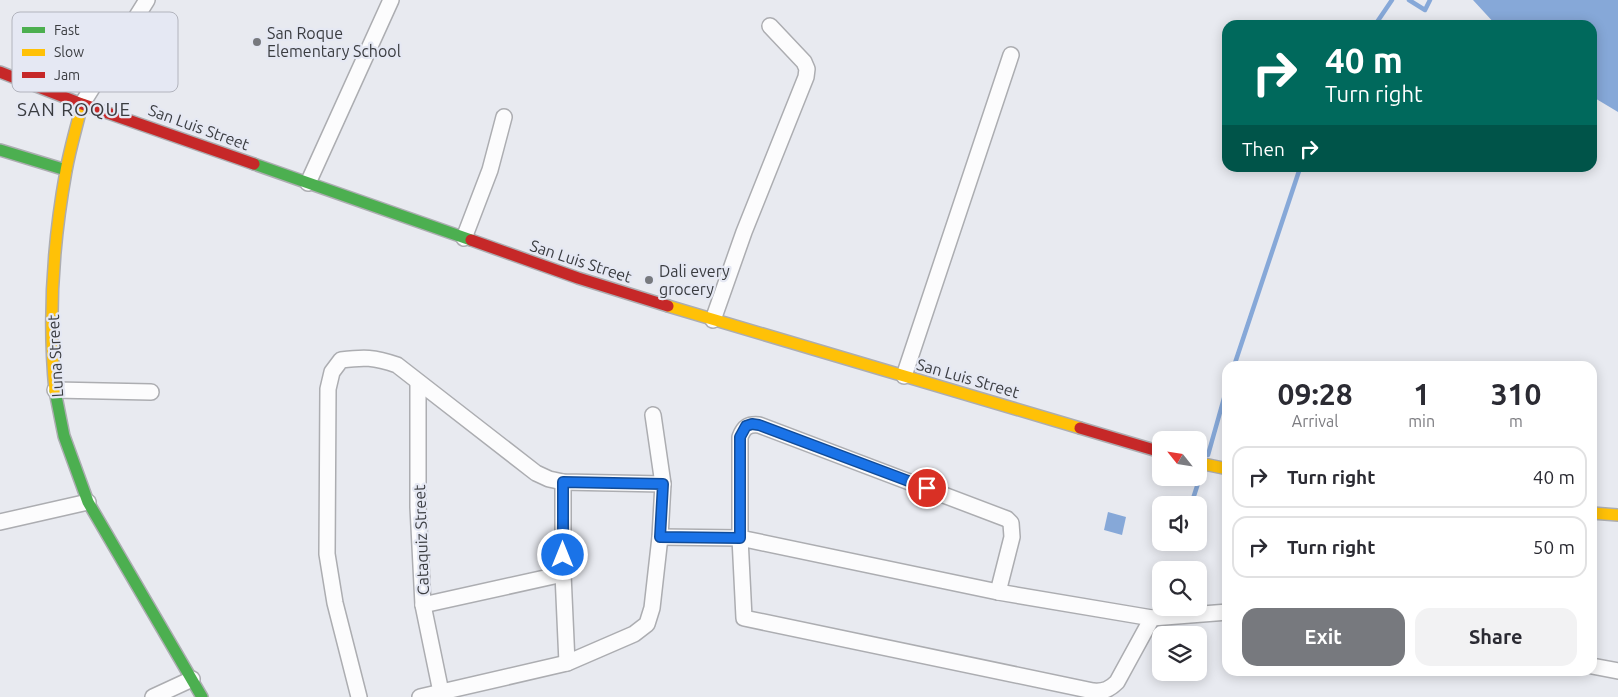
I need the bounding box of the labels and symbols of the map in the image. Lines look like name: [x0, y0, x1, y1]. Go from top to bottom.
legend: [12, 12, 178, 92]
text: Fast: [54, 22, 80, 38]
place label: San Roque Elementary School: [267, 24, 401, 60]
marker: San Roque Elementary School: [251, 36, 263, 48]
text: Slow: [54, 44, 84, 60]
text: Jam: [54, 67, 80, 83]
district label: SAN ROQUE: [17, 98, 131, 120]
street label: San Luis Street: [146, 100, 252, 154]
street label: San Luis Street: [528, 236, 635, 286]
place label: Dali every grocery: [659, 262, 730, 298]
marker: Dali every grocery: [643, 274, 655, 286]
street label: Luna Street: [44, 313, 66, 398]
street label: San Luis Street: [915, 355, 1022, 401]
north arrow: [1152, 431, 1208, 486]
pin: [906, 467, 948, 509]
street label: Cataquiz Street: [410, 484, 432, 596]
position arrow: [536, 528, 588, 580]

